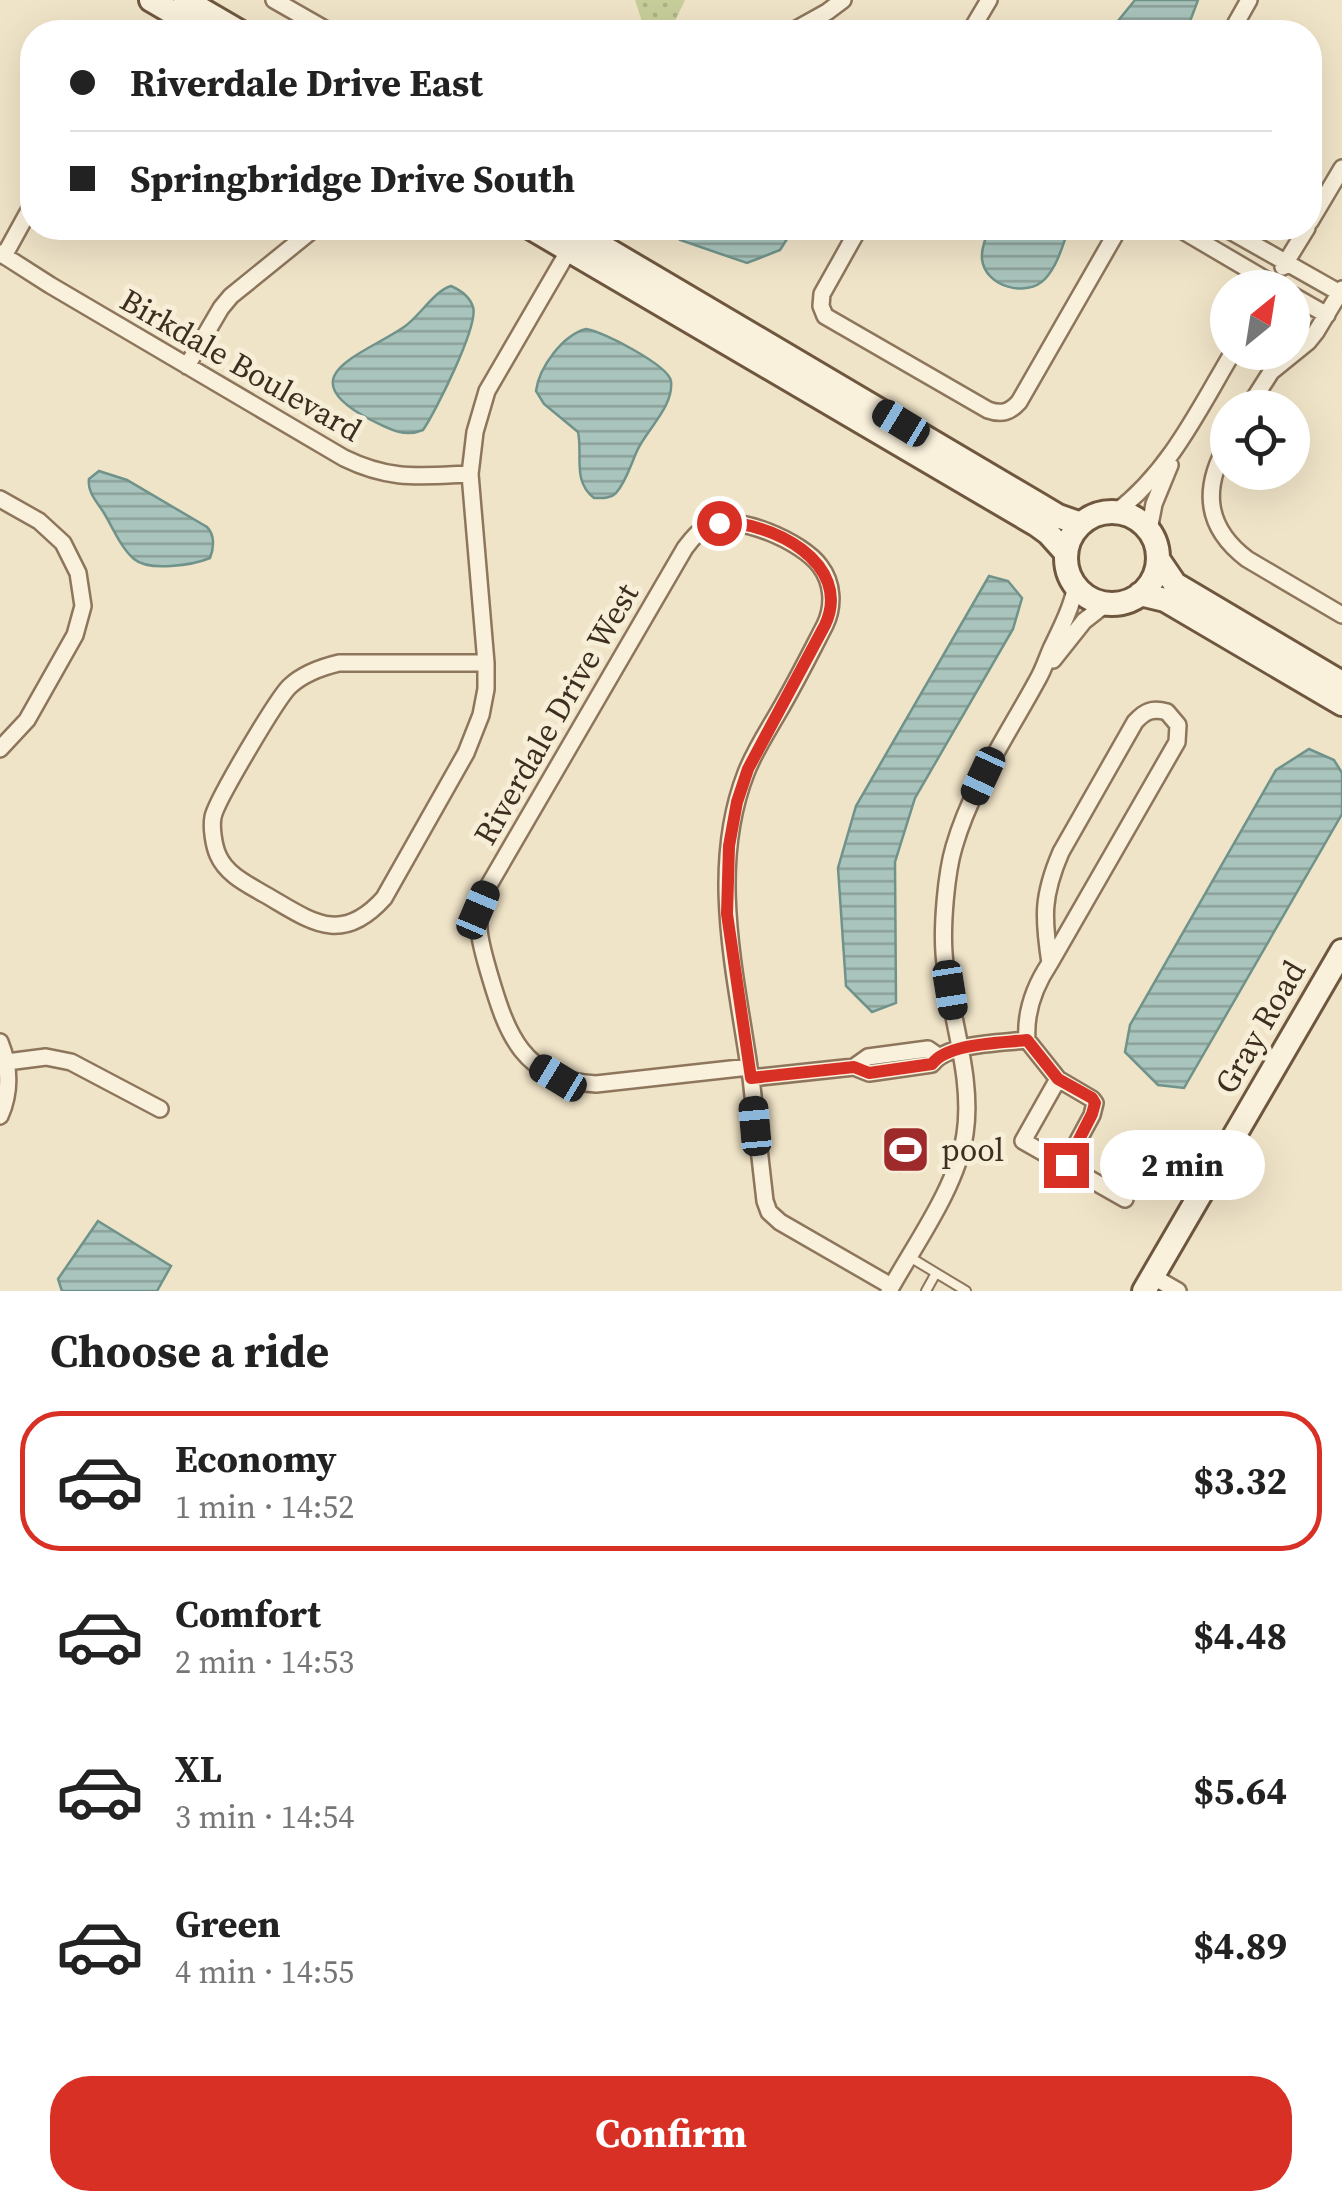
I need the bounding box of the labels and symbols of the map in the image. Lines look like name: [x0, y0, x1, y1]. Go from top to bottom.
north arrow: [1210, 270, 1310, 370]
street label: Birkdale Boulevard: [112, 278, 370, 452]
car: [868, 395, 934, 451]
route start: [697, 501, 742, 546]
street label: Riverdale Drive West: [463, 575, 649, 853]
car: [957, 742, 1009, 810]
car: [452, 877, 504, 943]
street label: Gray Road: [1204, 952, 1316, 1102]
car: [930, 958, 970, 1022]
car: [525, 1050, 591, 1106]
car: [737, 1095, 773, 1157]
sports icon: pool: [880, 1124, 932, 1176]
place label: pool: [941, 1128, 1004, 1172]
callout: 2 min: [1101, 1130, 1266, 1200]
route end: [1044, 1143, 1089, 1188]

